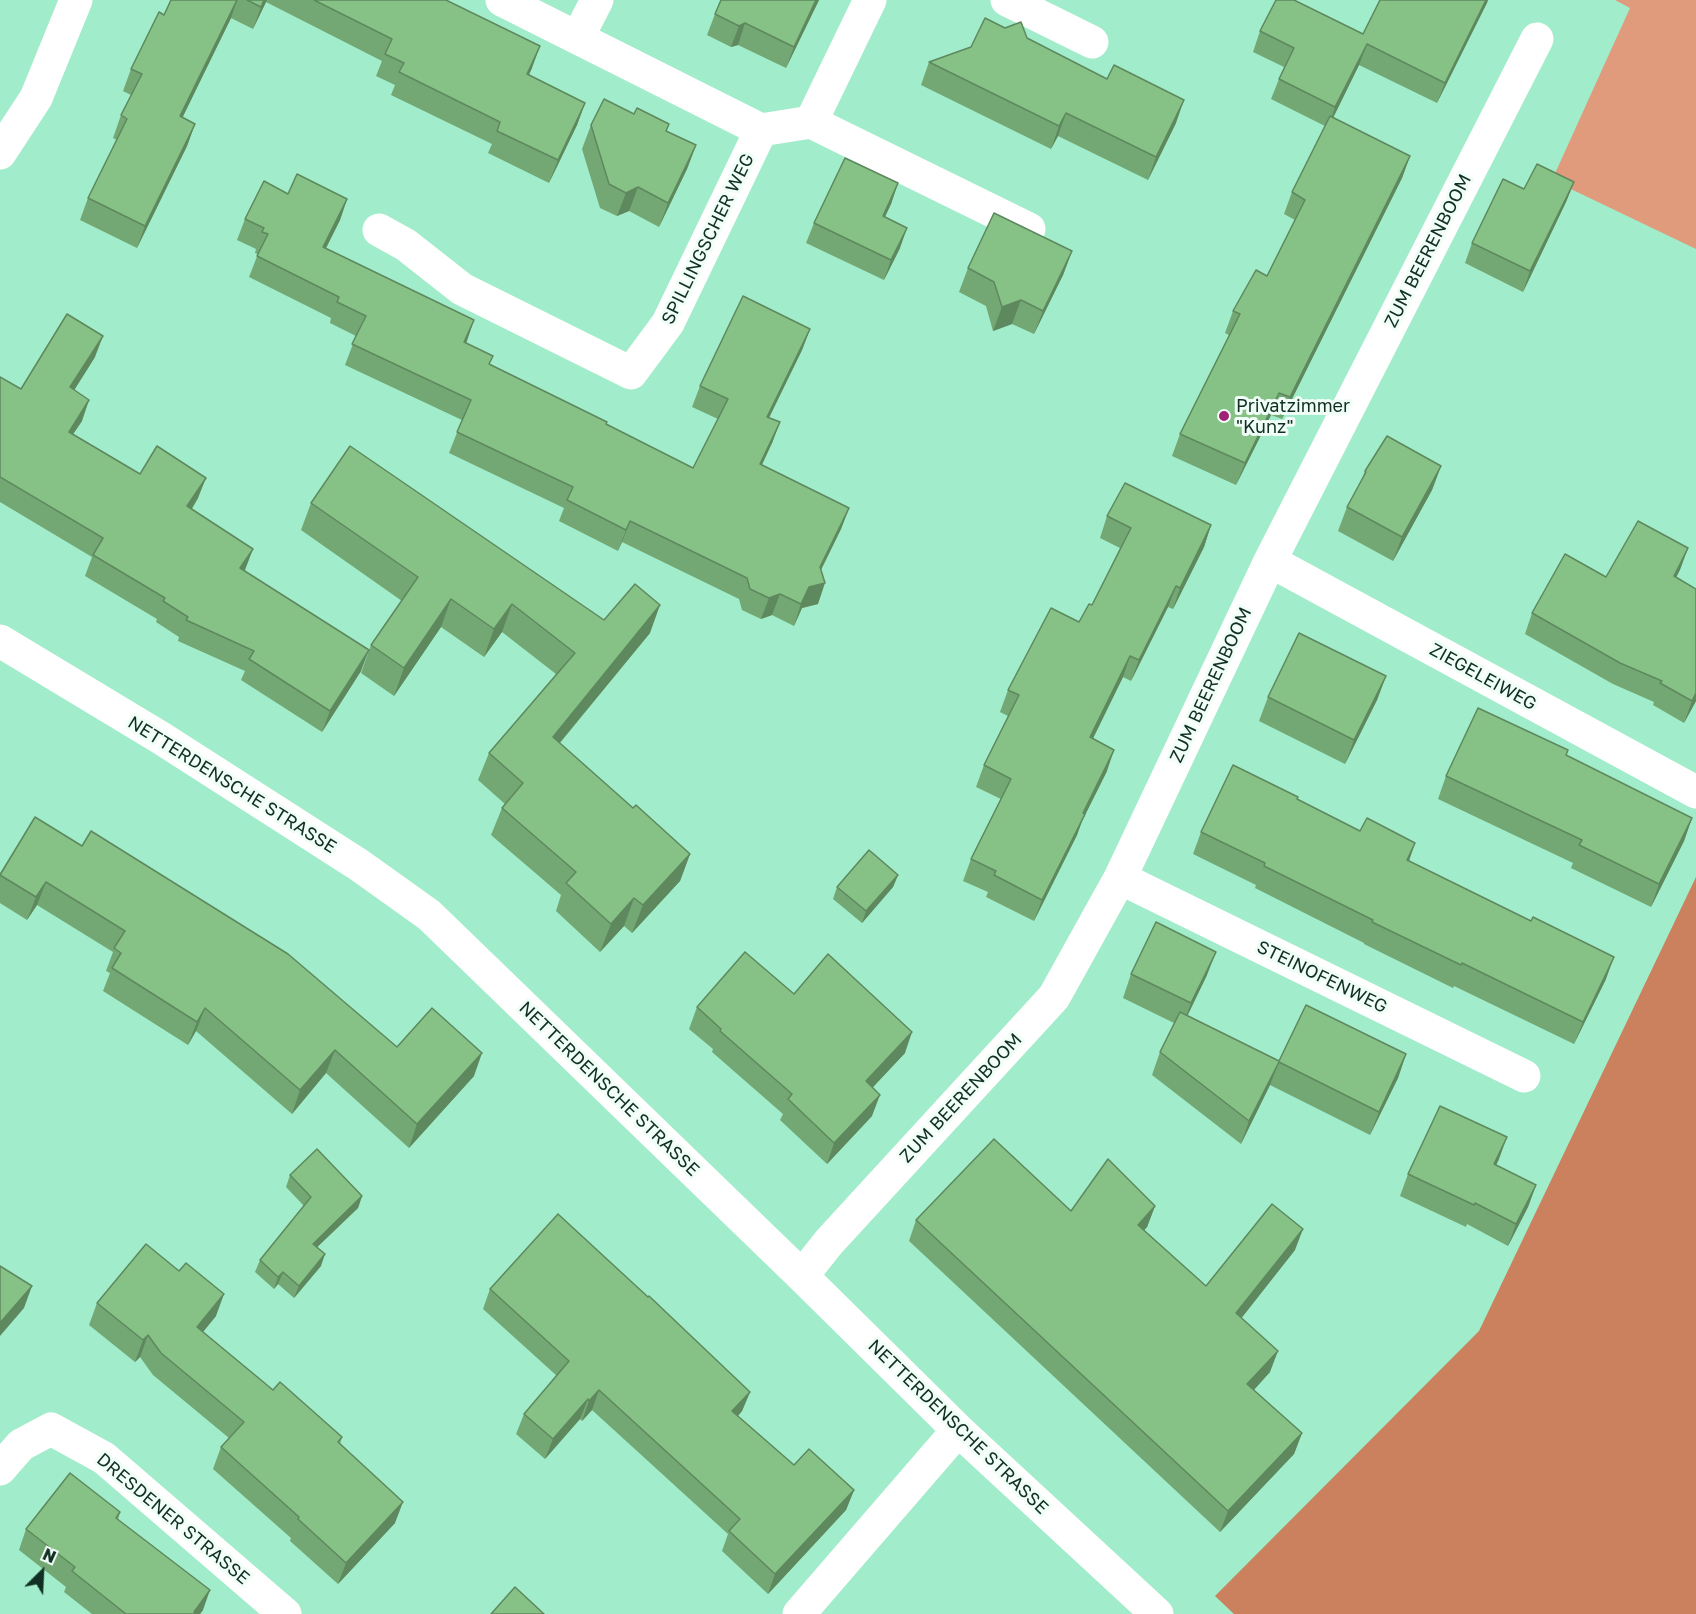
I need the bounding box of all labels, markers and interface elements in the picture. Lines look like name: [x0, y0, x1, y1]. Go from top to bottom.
street label: SPILLINGSCHER WEG: [657, 150, 759, 328]
street label: ZUM BEERENBOOM: [1380, 171, 1476, 331]
place label: Privatzimmer "Kunz": [1236, 395, 1350, 438]
marker: Privatzimmer "Kunz": [1217, 409, 1231, 423]
street label: ZUM BEERENBOOM: [1166, 604, 1256, 766]
street label: ZIEGELEIWEG: [1426, 639, 1540, 715]
street label: NETTERDENSCHE STRASSE: [124, 712, 340, 858]
street label: STEINOFENWEG: [1253, 936, 1391, 1018]
street label: NETTERDENSCHE STRASSE: [514, 997, 704, 1181]
street label: ZUM BEERENBOOM: [895, 1029, 1027, 1167]
street label: NETTERDENSCHE STRASSE: [863, 1335, 1053, 1519]
street label: DRESDENER STRASSE: [92, 1449, 254, 1589]
north arrow: [12, 1542, 72, 1602]
text: N: [40, 1544, 59, 1567]

